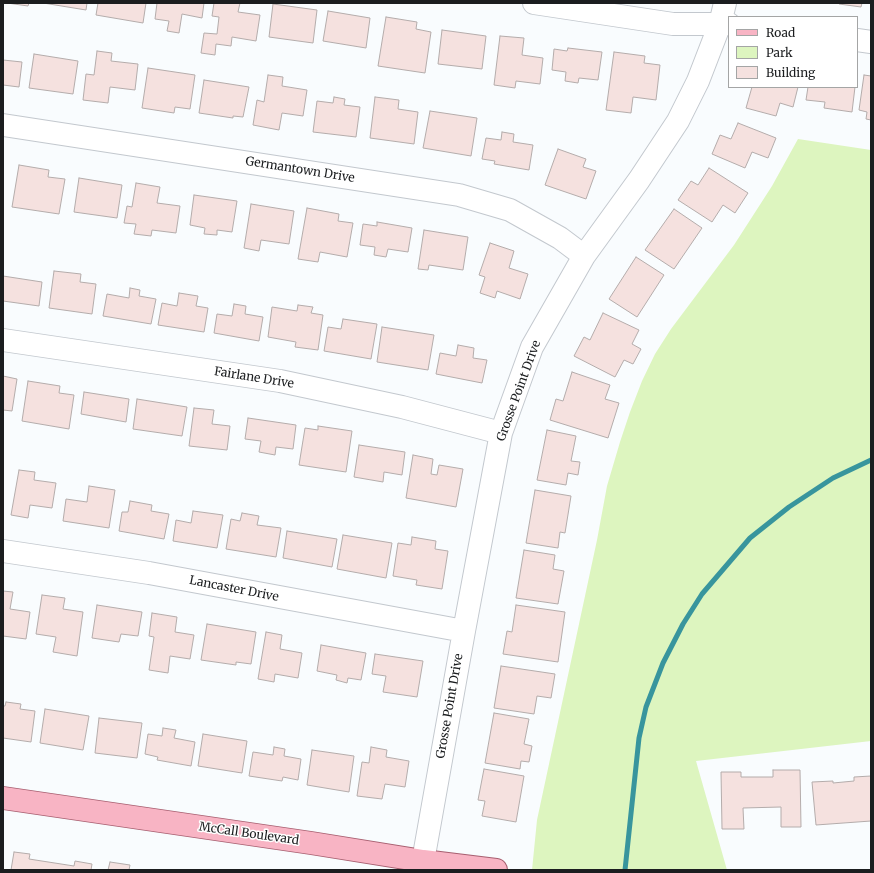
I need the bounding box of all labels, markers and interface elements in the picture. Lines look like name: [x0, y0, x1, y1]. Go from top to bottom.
legend: [728, 16, 858, 88]
text: Road: [766, 25, 795, 40]
text: Park: [766, 45, 793, 60]
text: Building: [766, 65, 815, 80]
street label: Germantown Drive: [244, 154, 356, 186]
street label: Grosse Point Drive: [494, 339, 544, 443]
street label: Fairlane Drive: [213, 365, 295, 391]
street label: Lancaster Drive: [188, 573, 280, 605]
street label: Grosse Point Drive: [434, 652, 466, 760]
street label: McCall Boulevard: [198, 820, 300, 848]

